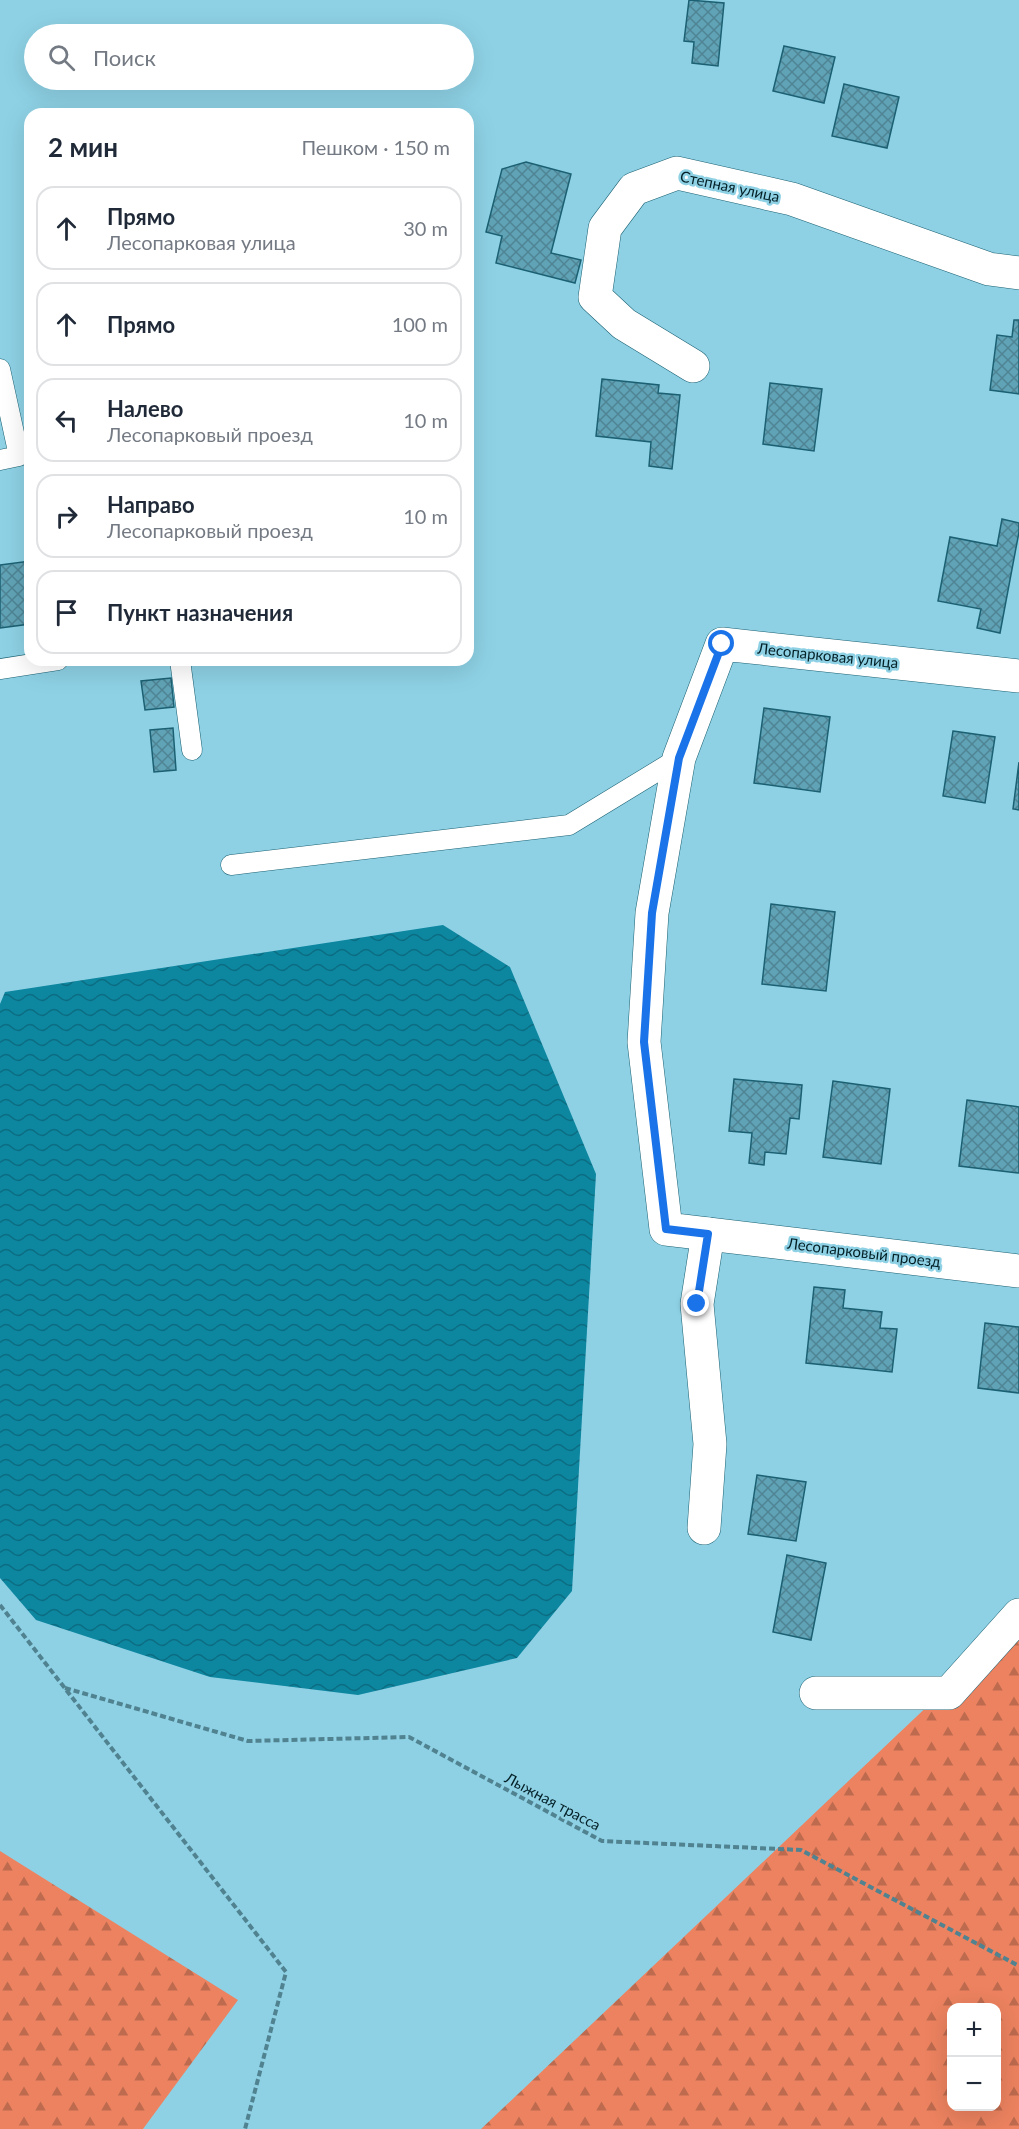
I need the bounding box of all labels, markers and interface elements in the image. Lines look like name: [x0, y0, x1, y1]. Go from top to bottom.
search box: [24, 24, 474, 90]
icon: search: [45, 41, 78, 74]
text: Поиск: [93, 44, 156, 71]
text: 2 мин: [48, 131, 118, 163]
text: Пешком · 150 m: [301, 135, 450, 159]
street label: Степная улица: [679, 167, 781, 205]
text: Прямо: [107, 203, 175, 230]
icon: ahead: [50, 212, 83, 245]
text: 30 m: [403, 216, 448, 240]
text: Лесопарковая улица: [107, 230, 296, 254]
icon: ahead: [50, 308, 83, 341]
text: Прямо: [107, 311, 175, 338]
text: 100 m: [392, 312, 448, 336]
text: Налево: [107, 395, 183, 422]
icon: left: [50, 404, 83, 437]
text: 10 m: [403, 408, 448, 432]
text: Лесопарковый проезд: [107, 422, 313, 446]
text: Направо: [107, 491, 195, 518]
icon: right: [50, 500, 83, 533]
text: 10 m: [403, 504, 448, 528]
text: Лесопарковый проезд: [107, 518, 313, 542]
icon: arrive: [50, 596, 83, 629]
text: Пункт назначения: [107, 599, 293, 626]
route start: [708, 630, 734, 656]
street label: Лесопарковая улица: [756, 639, 899, 671]
street label: Лесопарковый проезд: [785, 1234, 942, 1270]
route end: [683, 1290, 709, 1316]
street label: Лыжная трасса: [501, 1768, 604, 1834]
map controls: [947, 2003, 1001, 2111]
button: +: [947, 2003, 1001, 2057]
button: −: [947, 2057, 1001, 2111]

